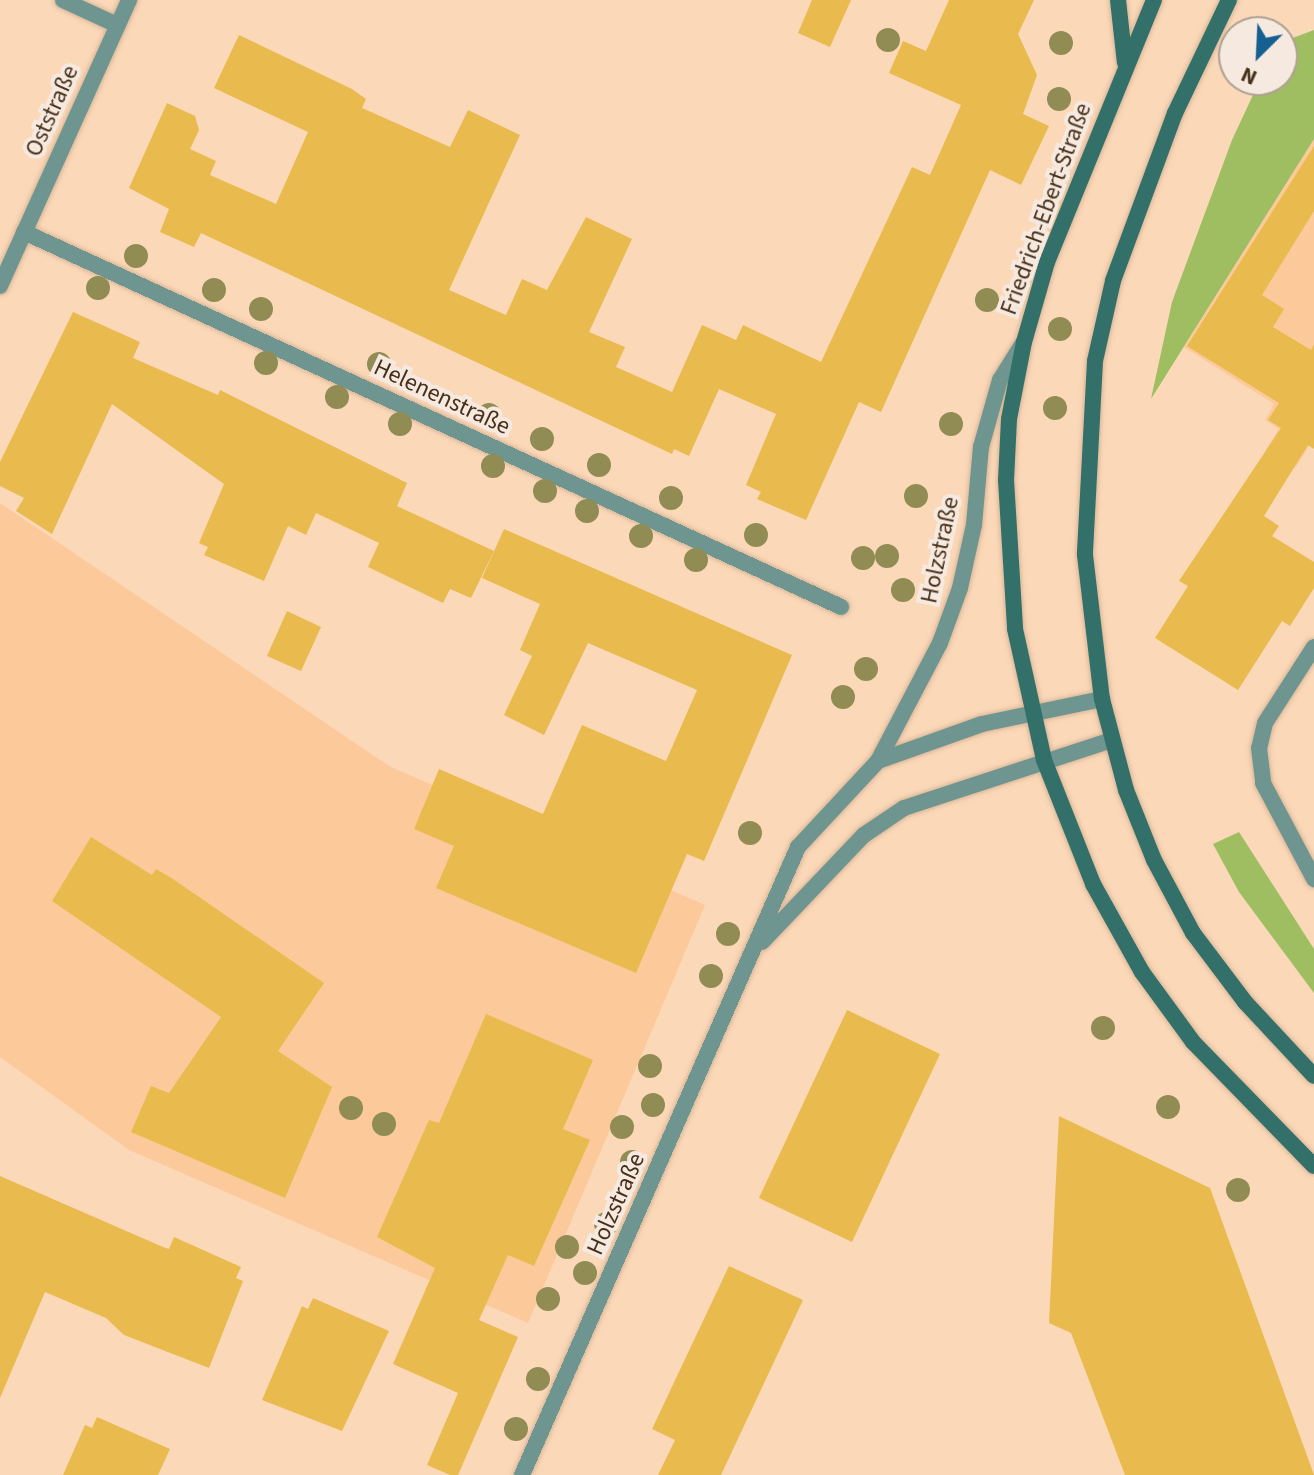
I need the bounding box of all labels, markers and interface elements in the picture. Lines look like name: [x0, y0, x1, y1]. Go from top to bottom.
north arrow: [1218, 16, 1298, 96]
text: N: [1236, 59, 1262, 94]
street label: Oststraße: [19, 61, 85, 161]
street label: Friedrich-Ebert-Straße: [994, 99, 1098, 319]
street label: Helenenstraße: [369, 353, 515, 441]
street label: Holzstraße: [915, 494, 965, 606]
street label: Holzstraße: [581, 1149, 651, 1259]

